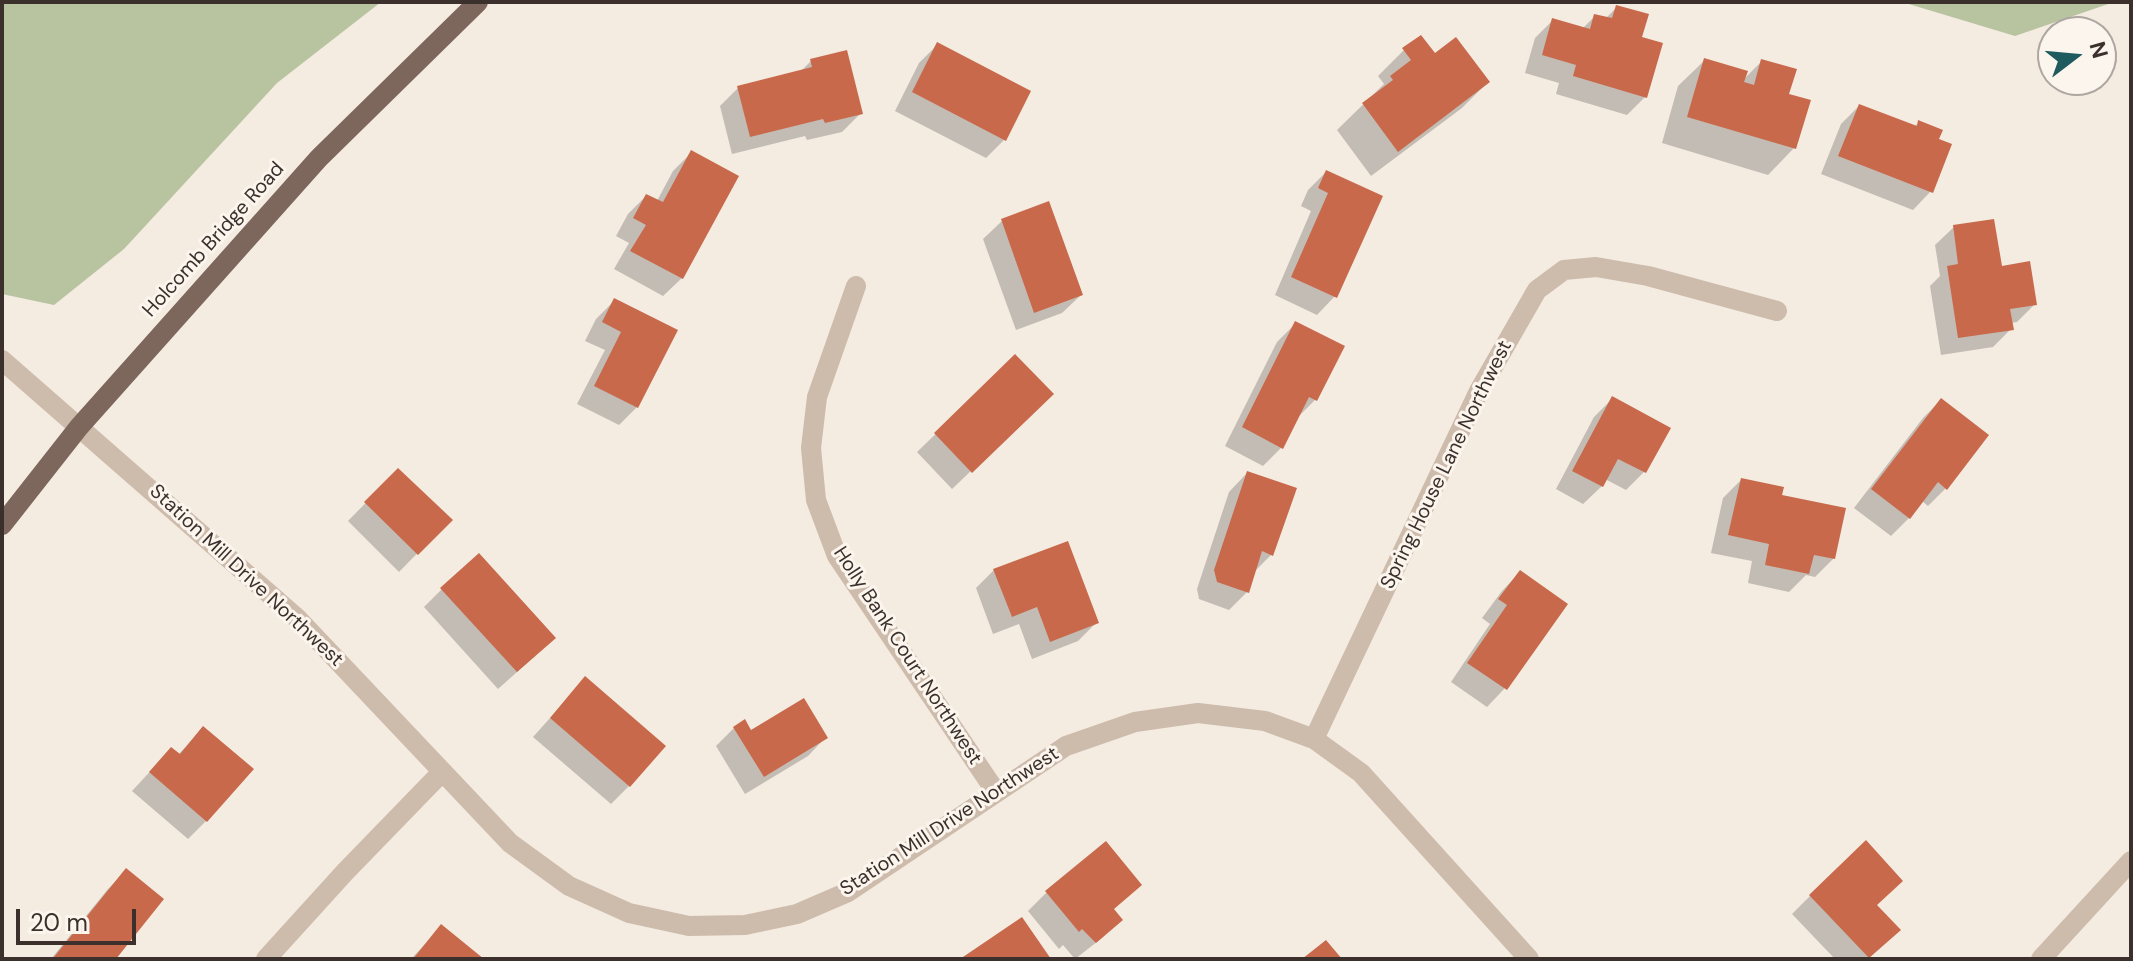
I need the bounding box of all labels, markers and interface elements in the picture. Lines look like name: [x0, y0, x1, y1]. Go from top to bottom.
north arrow: [2037, 16, 2117, 96]
text: N: [2082, 38, 2115, 62]
street label: Holcomb Bridge Road: [138, 158, 290, 322]
street label: Spring House Lane Northwest: [1376, 337, 1518, 593]
street label: Station Mill Drive Northwest: [144, 480, 348, 672]
street label: Holly Bank Court Northwest: [827, 543, 987, 769]
street label: Station Mill Drive Northwest: [836, 742, 1064, 902]
scale bar: [20, 893, 140, 943]
text: 20 m: [30, 907, 88, 938]

